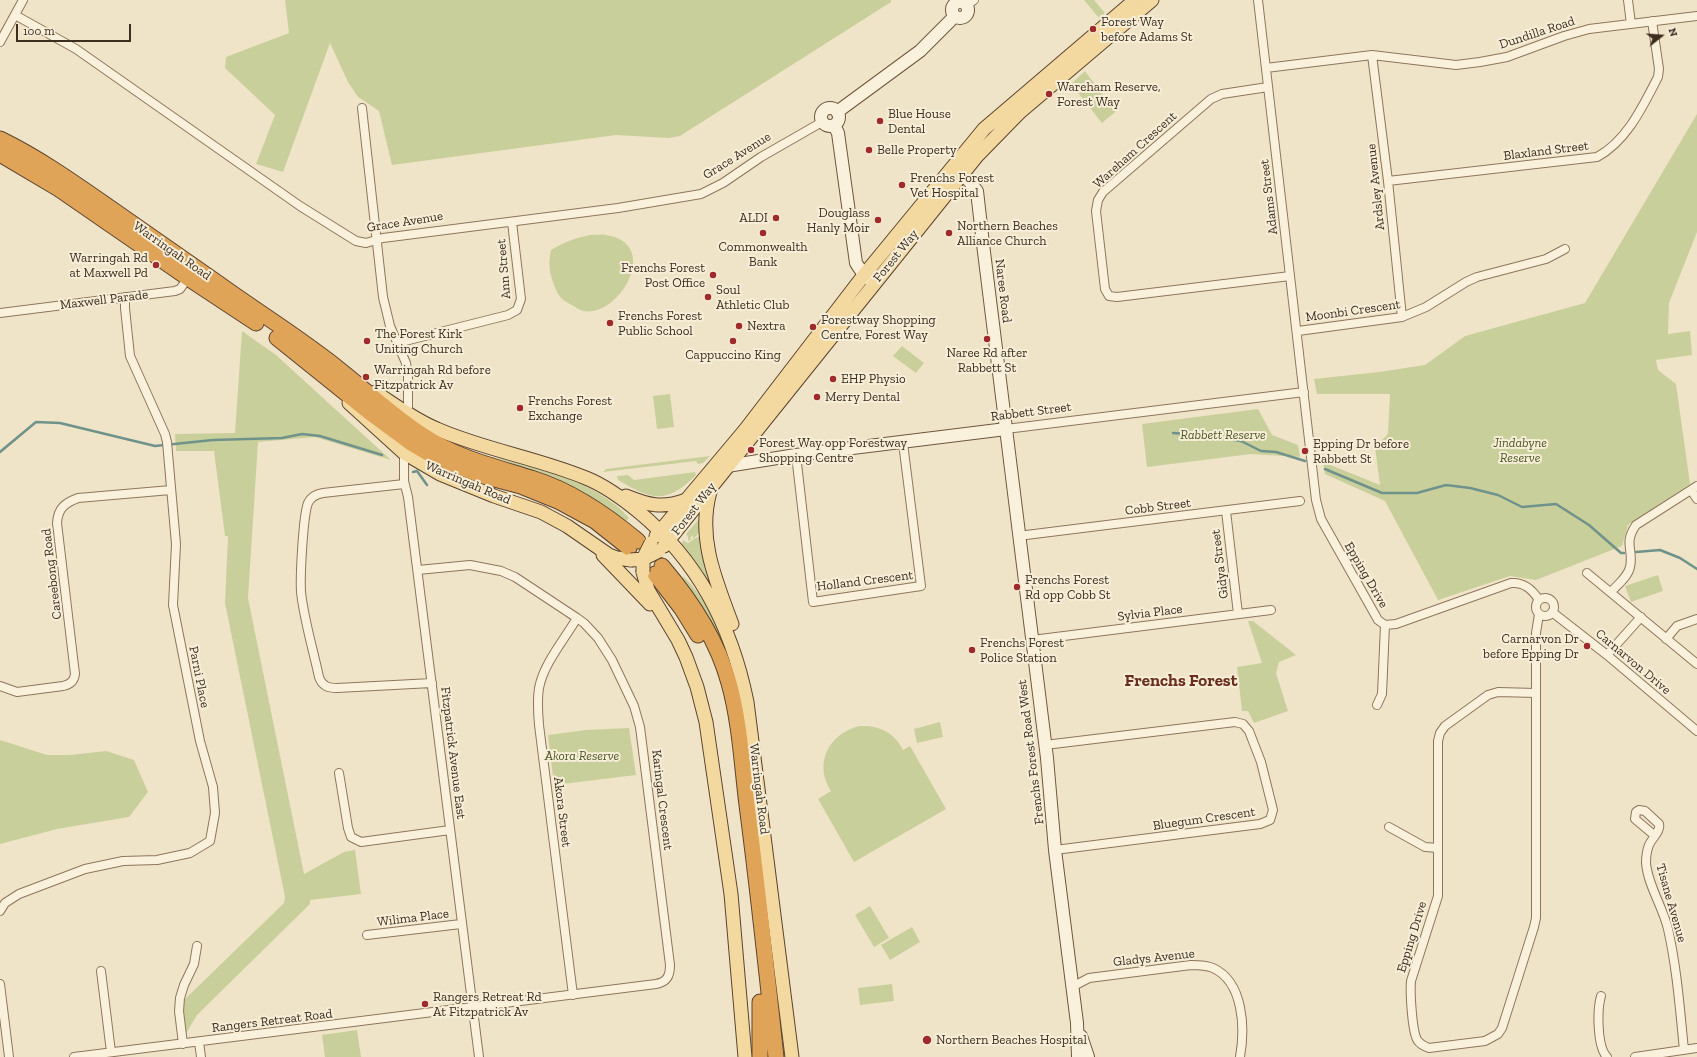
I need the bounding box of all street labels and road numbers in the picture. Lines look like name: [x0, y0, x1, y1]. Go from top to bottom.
street label: Dundilla Road: [1497, 13, 1577, 53]
street label: Wareham Crescent: [1090, 108, 1180, 192]
street label: Grace Avenue: [700, 129, 774, 183]
street label: Blaxland Street: [1503, 138, 1589, 164]
street label: Ardsley Avenue: [1364, 143, 1388, 231]
street label: Adams Street: [1257, 158, 1281, 236]
street label: Grace Avenue: [366, 208, 444, 236]
street label: Warringah Road: [130, 218, 214, 284]
street label: Forest Way: [870, 227, 922, 285]
street label: Ann Street: [494, 238, 514, 300]
street label: Naree Road: [991, 258, 1015, 324]
street label: Maxwell Parade: [59, 287, 149, 313]
street label: Moonbi Crescent: [1305, 297, 1401, 325]
street label: Rabbett Street: [990, 399, 1072, 425]
street label: Warringah Road: [423, 458, 513, 508]
street label: Forest Way: [668, 479, 720, 539]
street label: Cobb Street: [1124, 495, 1192, 519]
street label: Careebong Road: [39, 528, 65, 620]
street label: Gidya Street: [1208, 528, 1232, 600]
street label: Epping Drive: [1341, 539, 1391, 611]
street label: Holland Crescent: [816, 567, 914, 595]
street label: Sylvia Place: [1117, 601, 1183, 625]
street label: Carnarvon Drive: [1592, 626, 1674, 698]
street label: Parni Place: [185, 645, 213, 709]
street label: Frenchs Forest Road West: [1014, 679, 1048, 825]
street label: Fitzpatrick Avenue East: [437, 686, 469, 820]
street label: Warringah Road: [746, 743, 772, 835]
street label: Karingal Crescent: [648, 749, 676, 851]
street label: Akora Street: [550, 776, 574, 848]
street label: Bluegum Crescent: [1152, 804, 1256, 834]
street label: Tisane Avenue: [1652, 862, 1690, 944]
street label: Epping Drive: [1394, 899, 1430, 975]
street label: Wilima Place: [376, 906, 450, 930]
street label: Gladys Avenue: [1112, 946, 1196, 970]
street label: Rangers Retreat Road: [211, 1006, 333, 1036]

